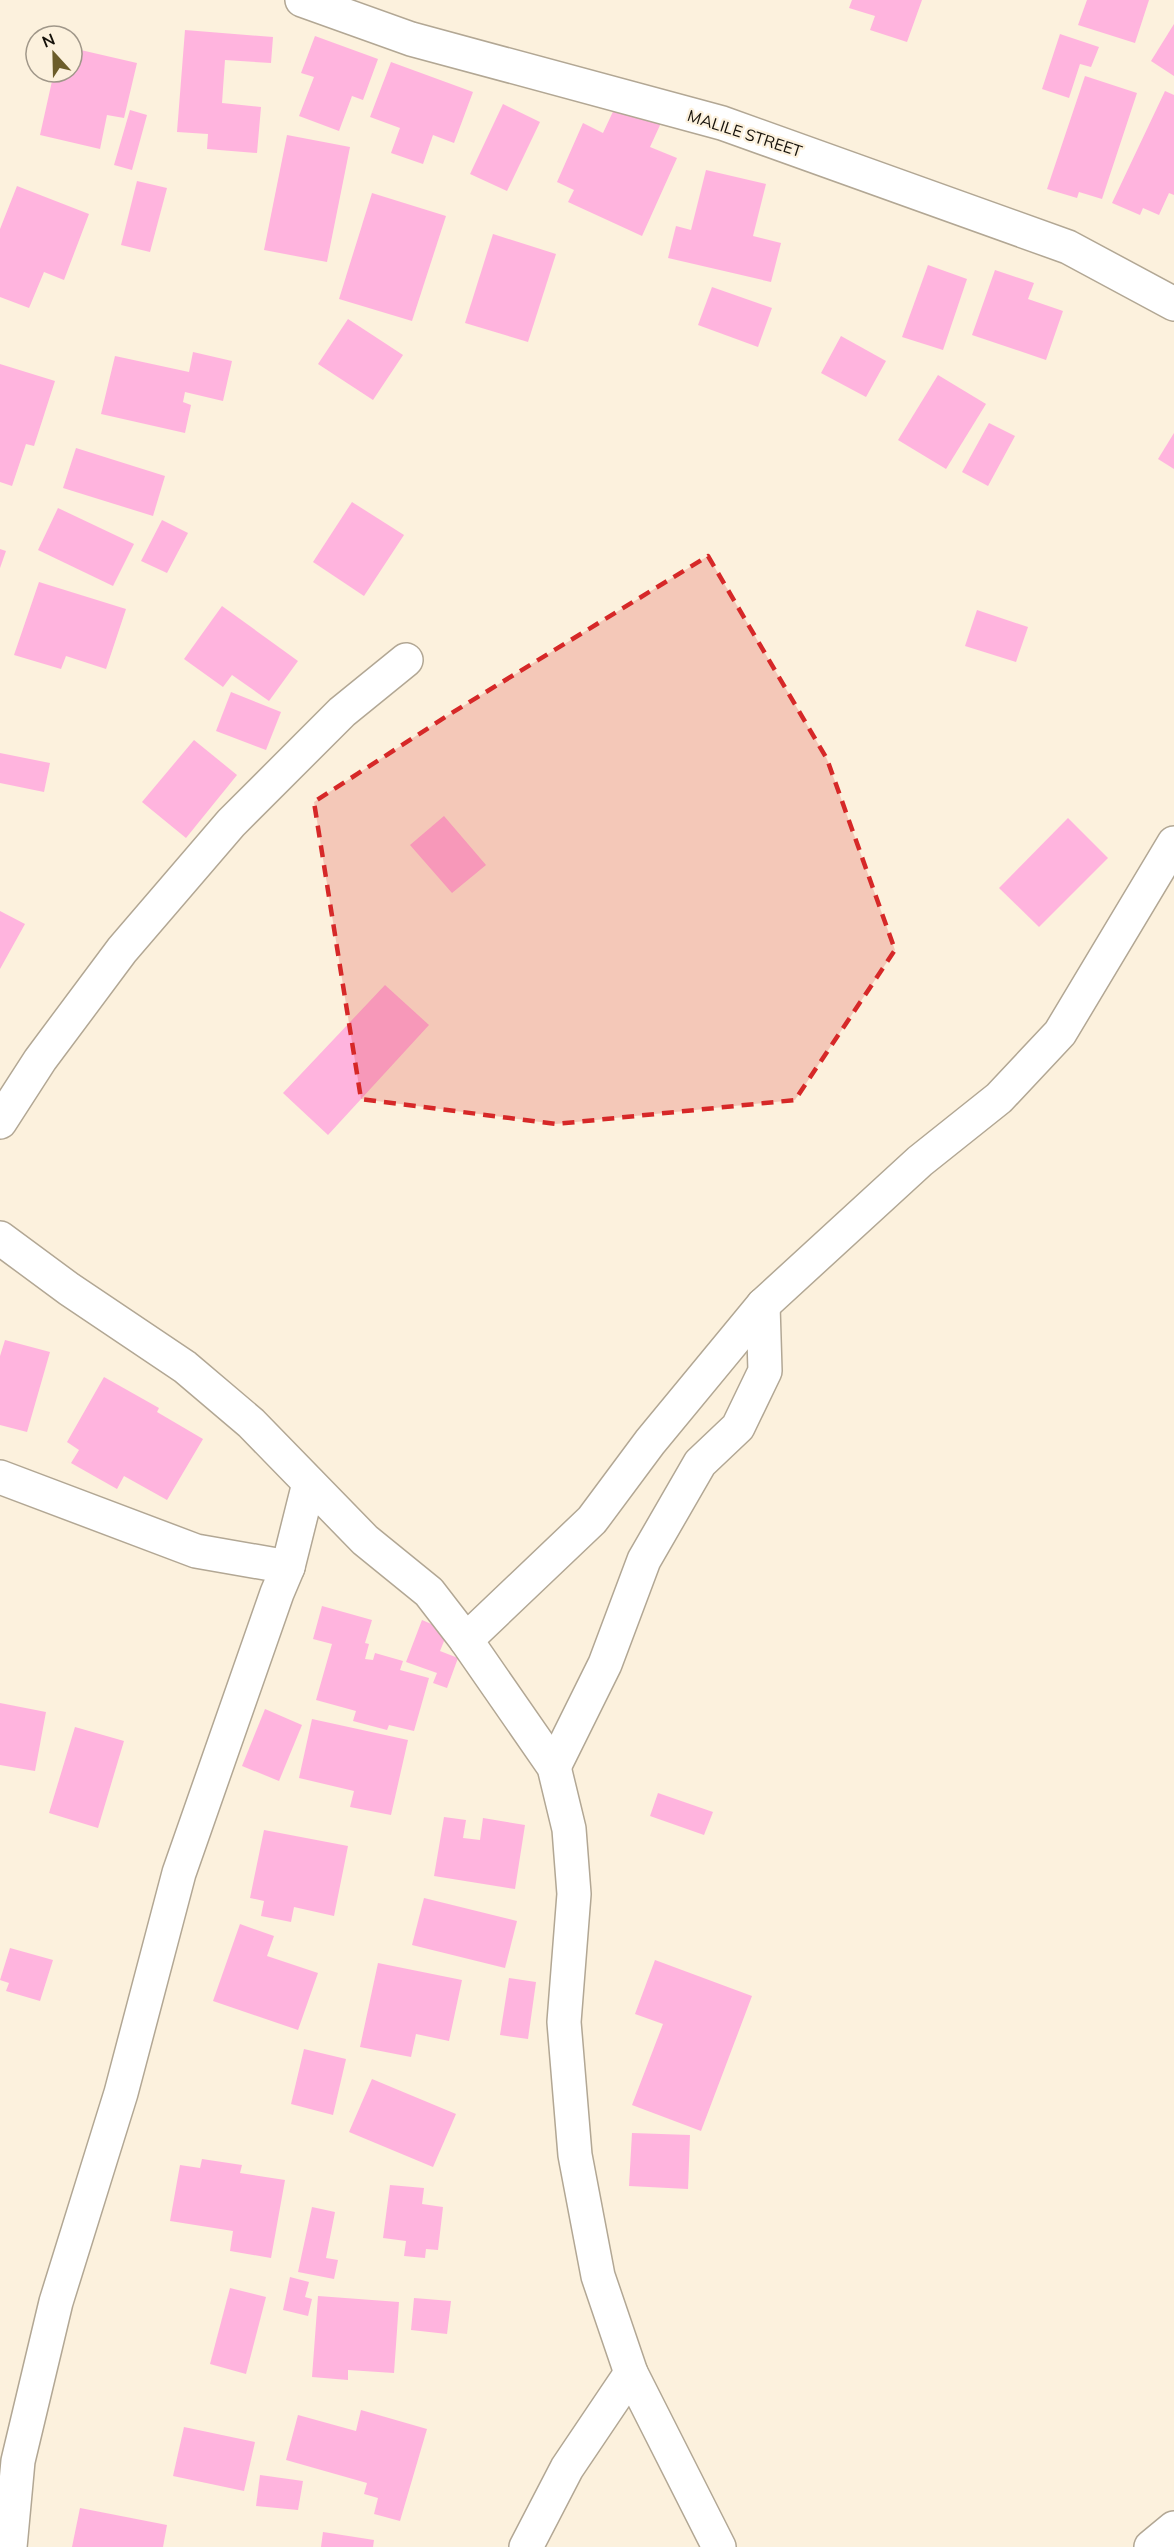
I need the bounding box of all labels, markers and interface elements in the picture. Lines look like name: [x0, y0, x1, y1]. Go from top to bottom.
north arrow: [24, 24, 84, 84]
text: N: [39, 29, 58, 52]
street label: MALILE STREET: [685, 105, 805, 161]

